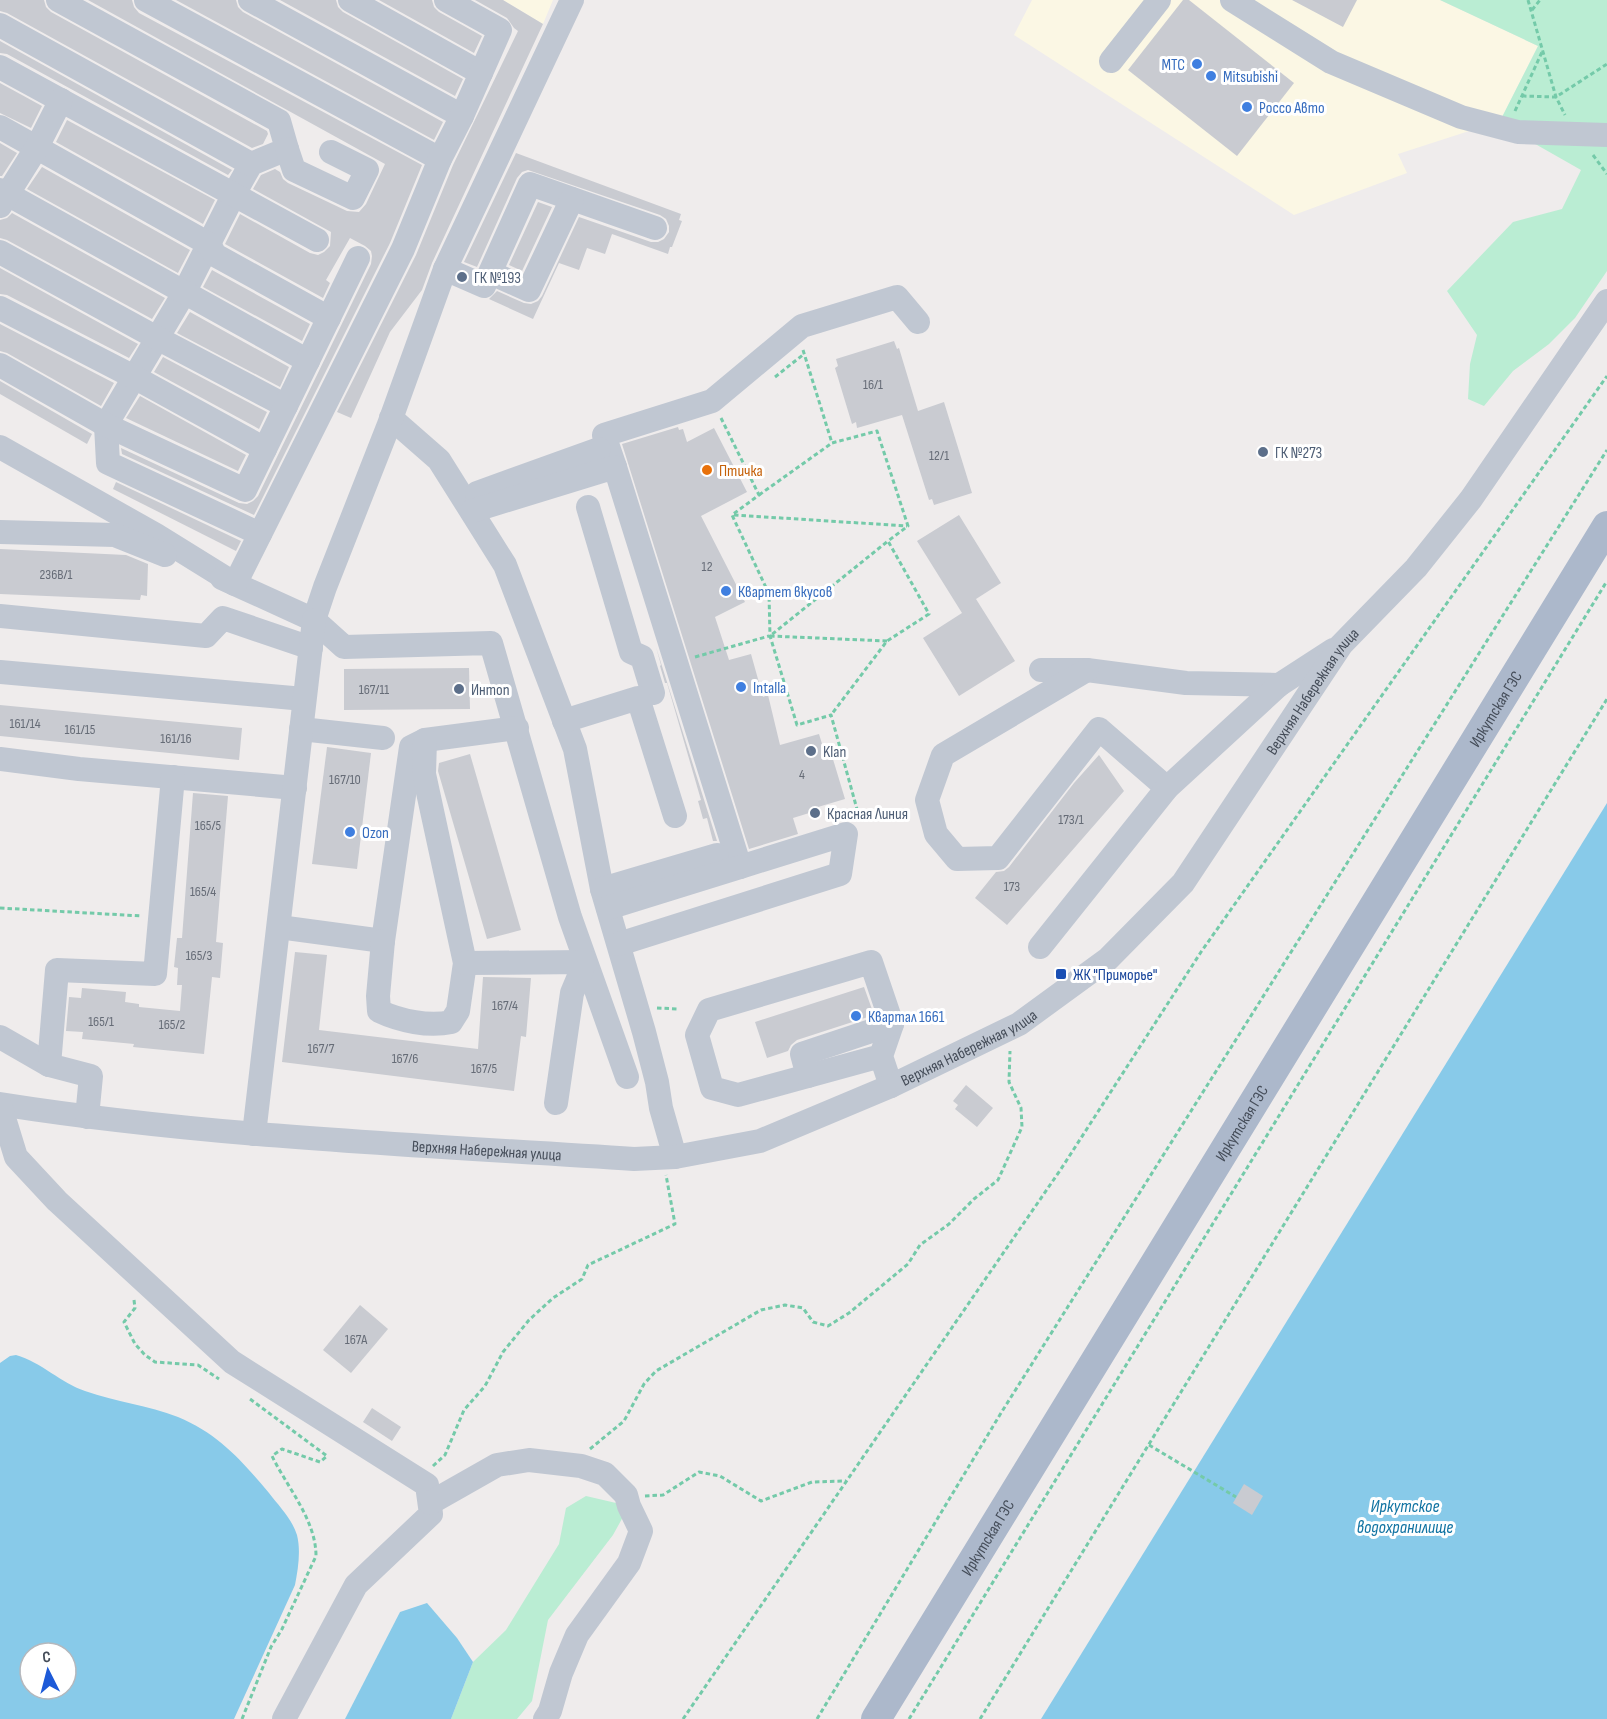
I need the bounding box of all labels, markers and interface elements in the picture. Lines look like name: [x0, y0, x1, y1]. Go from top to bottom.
place label: МТС: [1162, 56, 1185, 75]
marker: МТС: [1190, 57, 1204, 71]
place label: Mitsubishi: [1223, 68, 1278, 87]
marker: Mitsubishi: [1204, 69, 1218, 83]
place label: Россо Авто: [1259, 99, 1325, 118]
marker: Россо Авто: [1240, 100, 1254, 114]
place label: ГК №193: [474, 269, 521, 288]
marker: ГК №193: [455, 270, 469, 284]
house number: 16/1: [863, 376, 883, 393]
place label: ГК №273: [1275, 444, 1322, 463]
marker: ГК №273: [1256, 445, 1270, 459]
house number: 12/1: [929, 447, 949, 464]
place label: Птичка: [719, 462, 763, 481]
marker: Птичка: [700, 463, 714, 477]
house number: 12: [702, 558, 713, 575]
house number: 236В/1: [40, 566, 73, 583]
place label: Квартет вкусов: [738, 583, 832, 602]
marker: Квартет вкусов: [719, 584, 733, 598]
street label: Верхняя Набережная улица: [1263, 624, 1363, 759]
street label: Иркутская ГЭС: [1466, 668, 1527, 751]
place label: Intalla: [753, 679, 786, 698]
marker: Intalla: [734, 680, 748, 694]
house number: 167/11: [359, 681, 389, 698]
place label: Интоп: [471, 681, 510, 700]
marker: Интоп: [452, 682, 466, 696]
house number: 161/14: [10, 715, 41, 732]
house number: 161/15: [65, 721, 96, 738]
house number: 161/16: [160, 730, 192, 747]
place label: Klan: [823, 743, 846, 762]
marker: Klan: [804, 744, 818, 758]
house number: 4: [799, 766, 805, 783]
house number: 167/10: [329, 771, 361, 788]
place label: Красная Линия: [827, 805, 908, 824]
marker: Красная Линия: [808, 806, 822, 820]
house number: 173/1: [1058, 811, 1084, 828]
house number: 165/5: [195, 817, 222, 834]
place label: Ozon: [362, 824, 389, 843]
marker: Ozon: [343, 825, 357, 839]
house number: 173: [1004, 878, 1020, 895]
house number: 165/4: [190, 883, 216, 900]
house number: 165/3: [186, 947, 212, 964]
place label: ЖК "Приморье": [1073, 966, 1158, 985]
marker: ЖК "Приморье": [1054, 967, 1068, 981]
house number: 167/4: [492, 997, 518, 1014]
street label: Верхняя Набережная улица: [898, 1006, 1041, 1091]
place label: Квартал 1661: [868, 1008, 945, 1027]
marker: Квартал 1661: [849, 1009, 863, 1023]
house number: 165/1: [88, 1013, 114, 1030]
house number: 165/2: [159, 1016, 185, 1033]
house number: 167/7: [308, 1040, 335, 1057]
house number: 167/6: [392, 1050, 418, 1067]
house number: 167/5: [471, 1060, 497, 1077]
street label: Иркутская ГЭС: [1212, 1082, 1273, 1165]
street label: Верхняя Набережная улица: [411, 1137, 562, 1165]
house number: 167А: [345, 1331, 368, 1348]
water label: Иркутское водохранилище: [1357, 1496, 1453, 1538]
street label: Иркутская ГЭС: [958, 1497, 1019, 1580]
north arrow: [18, 1641, 78, 1701]
text: С: [42, 1648, 52, 1667]

